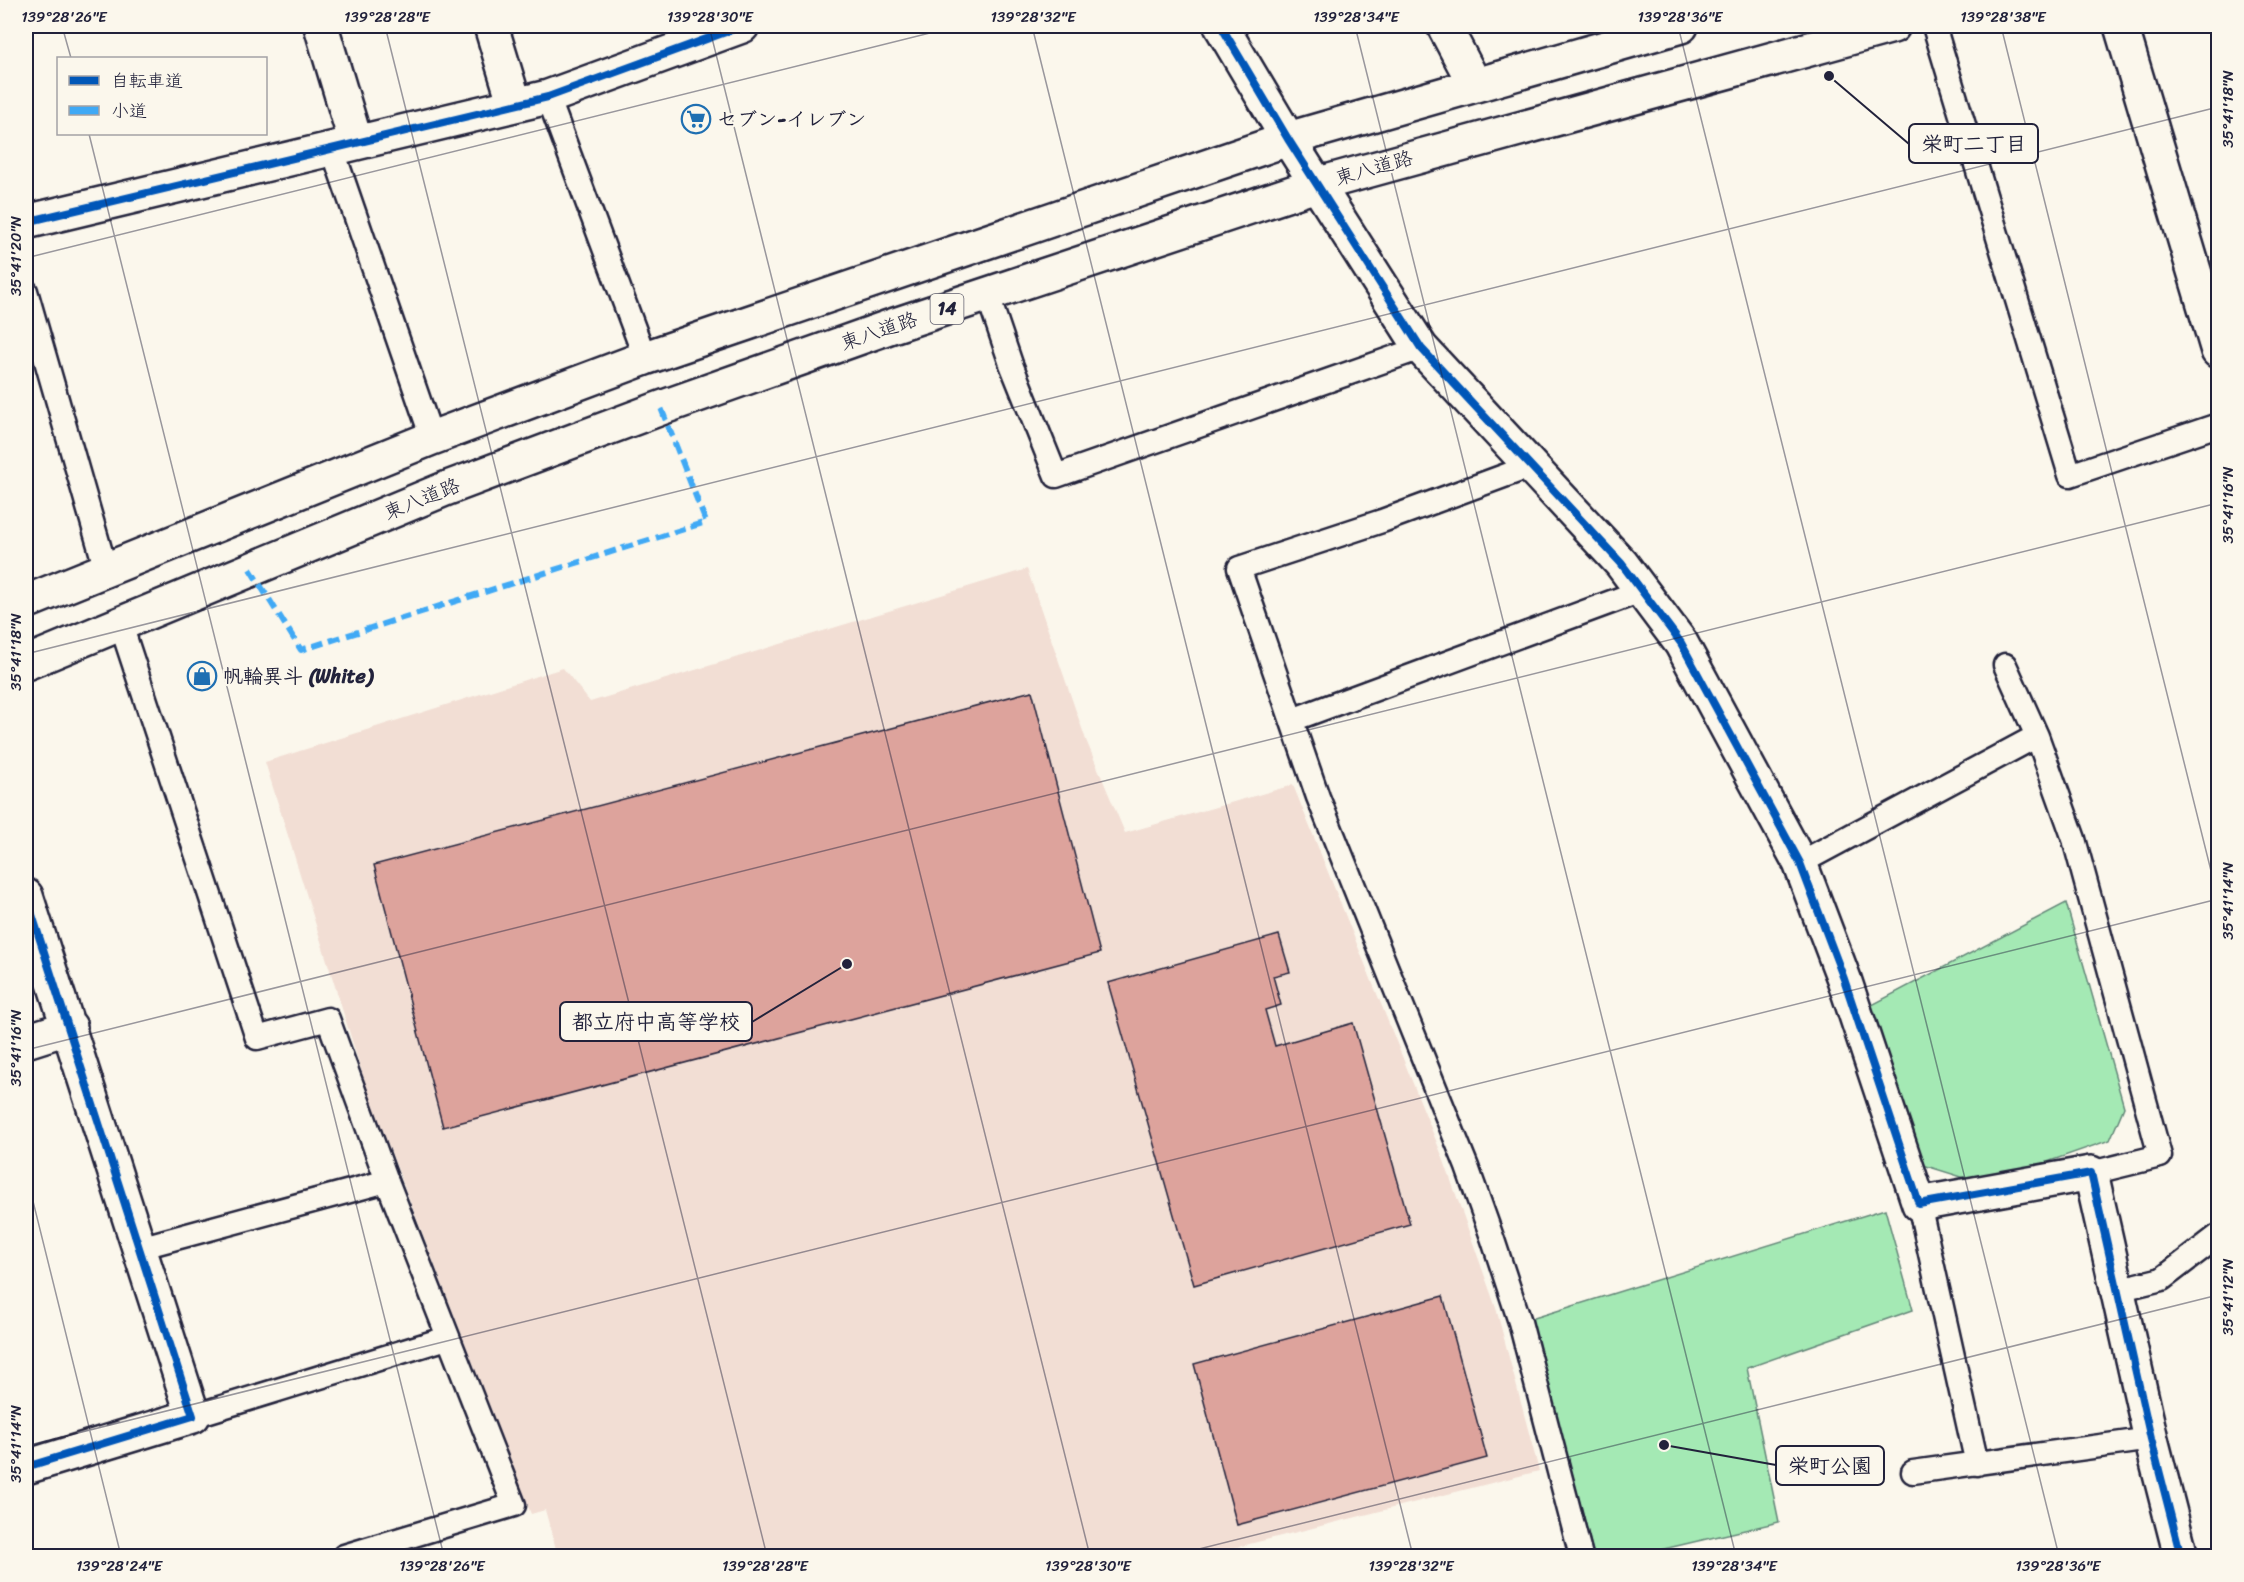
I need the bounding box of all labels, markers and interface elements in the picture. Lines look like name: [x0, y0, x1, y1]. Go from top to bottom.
text: 139°28'26"E: [21, 4, 108, 30]
text: 139°28'28"E: [344, 4, 432, 30]
text: 139°28'30"E: [667, 4, 755, 30]
text: 139°28'32"E: [990, 4, 1077, 30]
text: 139°28'34"E: [1313, 4, 1401, 30]
text: 139°28'36"E: [1638, 4, 1724, 30]
text: 139°28'38"E: [1960, 4, 2047, 30]
legend: [57, 57, 267, 135]
text: 自転車道: [111, 65, 183, 97]
text: 35°41'18"N: [2215, 70, 2241, 148]
text: 小道: [111, 95, 147, 127]
place label: セブン-イレブン: [717, 102, 866, 137]
supermarket icon: セブン-イレブン: [680, 103, 712, 135]
callout: 栄町二丁目: [1909, 124, 2038, 163]
text: 栄町二丁目: [1922, 125, 2027, 163]
street label: 東八道路: [1331, 140, 1417, 196]
text: 35°41'20"N: [3, 215, 29, 296]
road number: 14: [930, 294, 964, 324]
street label: 東八道路: [835, 301, 923, 361]
text: 35°41'16"N: [2215, 466, 2241, 543]
street label: 東八道路: [378, 468, 466, 530]
text: 35°41'18"N: [3, 613, 29, 691]
place label: 帆輪異斗 (White): [223, 659, 375, 694]
shop icon: 帆輪異斗 (White): [186, 660, 218, 692]
text: 35°41'14"N: [2215, 862, 2241, 940]
callout: 都立府中高等学校: [560, 1002, 752, 1041]
text: 都立府中高等学校: [572, 1003, 740, 1041]
text: 35°41'16"N: [3, 1009, 29, 1086]
text: 35°41'12"N: [2215, 1258, 2241, 1335]
text: 35°41'14"N: [3, 1405, 29, 1483]
callout: 栄町公園: [1776, 1446, 1884, 1485]
text: 栄町公園: [1788, 1447, 1872, 1485]
text: 139°28'24"E: [76, 1553, 164, 1579]
text: 139°28'26"E: [399, 1553, 486, 1579]
text: 139°28'28"E: [722, 1553, 810, 1579]
text: 139°28'30"E: [1045, 1553, 1133, 1579]
text: 139°28'32"E: [1368, 1553, 1455, 1579]
text: 139°28'34"E: [1691, 1553, 1779, 1579]
text: 139°28'36"E: [2016, 1553, 2102, 1579]

